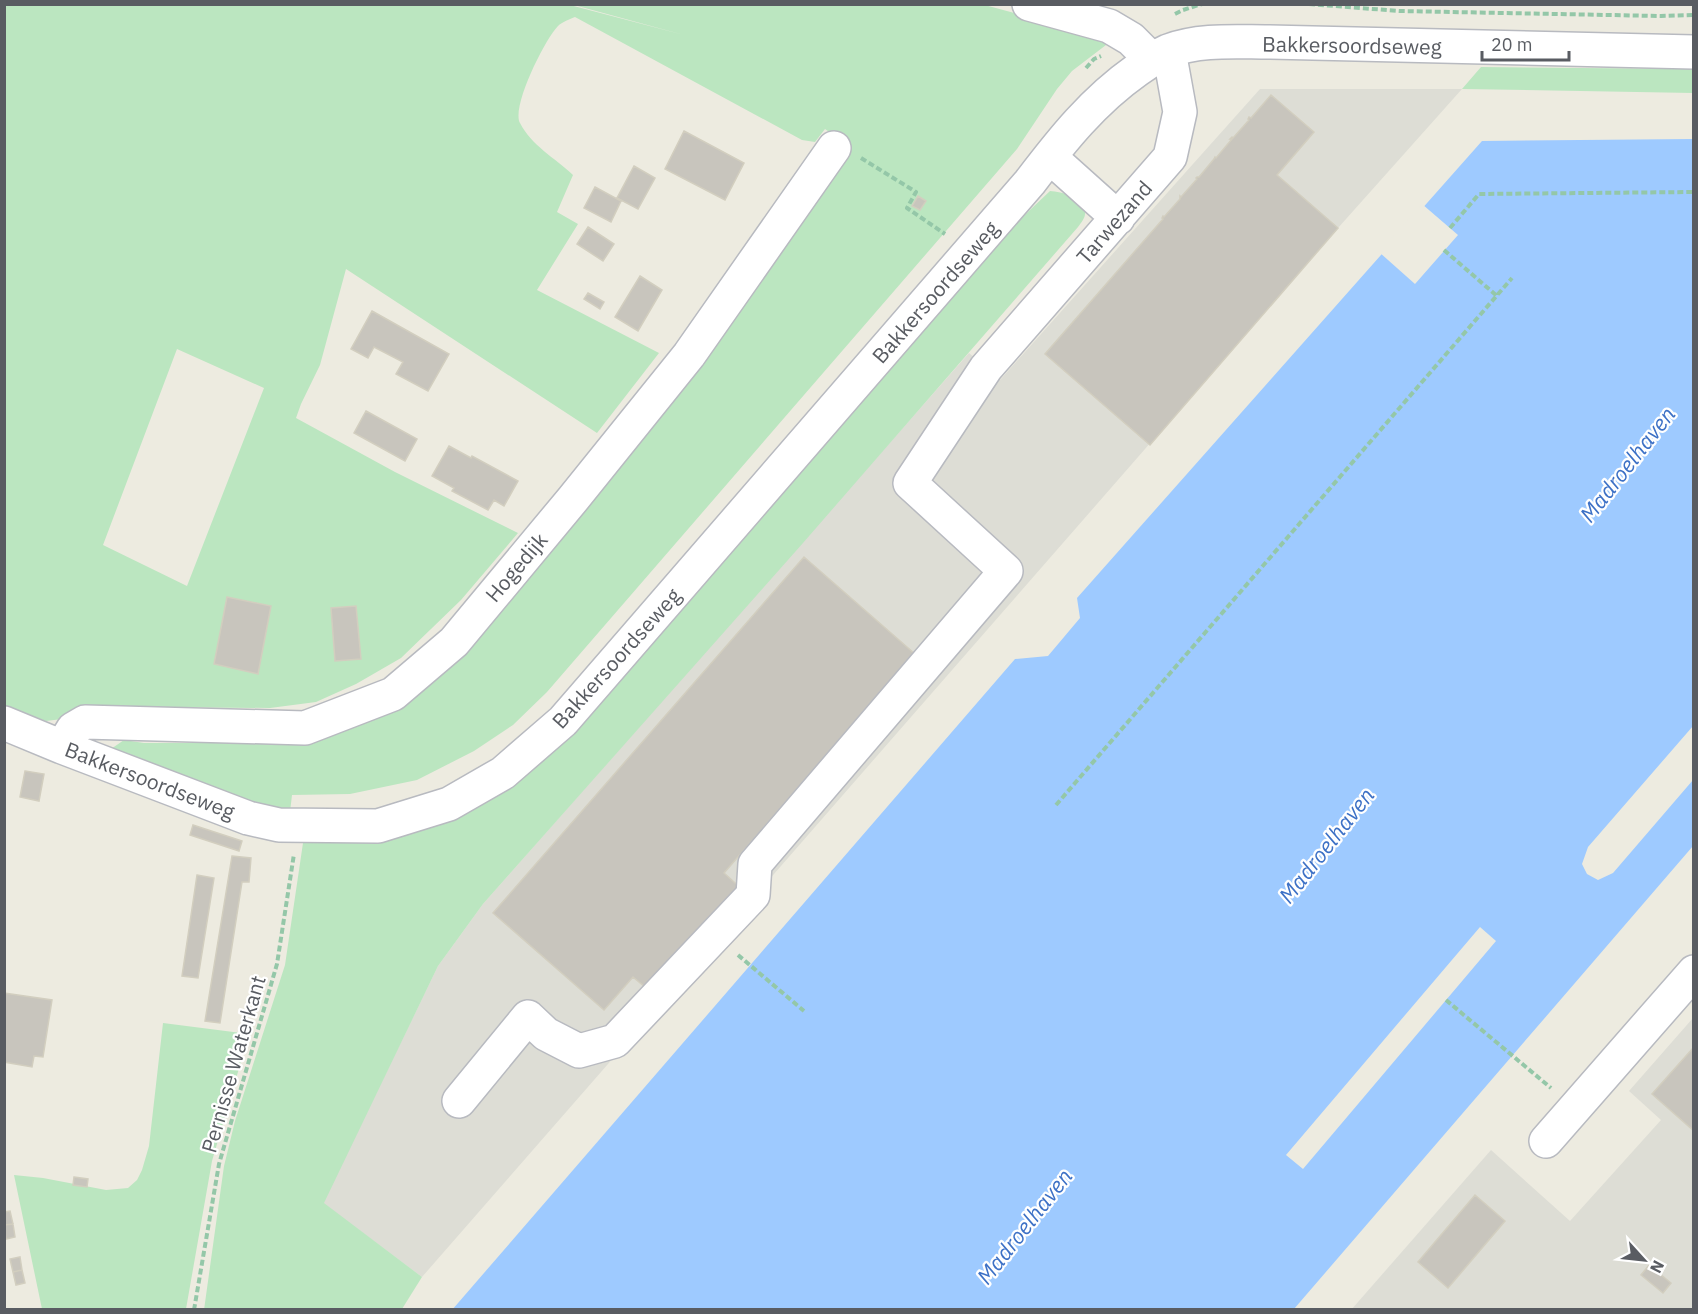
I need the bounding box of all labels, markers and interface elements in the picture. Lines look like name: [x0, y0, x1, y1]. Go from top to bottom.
scale bar: [1482, 24, 1569, 62]
street label: Bakkersoordseweg: [1262, 29, 1442, 61]
text: 20 m: [1491, 33, 1533, 56]
street label: Tarwezand: [1070, 174, 1158, 270]
street label: Bakkersoordseweg: [865, 215, 1005, 369]
water label: Madroelhaven: [1573, 400, 1681, 528]
street label: Hogedijk: [479, 526, 553, 608]
street label: Bakkersoordseweg: [545, 582, 687, 734]
street label: Bakkersoordseweg: [61, 735, 239, 825]
water label: Madroelhaven: [1272, 781, 1380, 909]
street label: Pernisse Waterkant: [194, 972, 272, 1156]
water label: Madroelhaven: [970, 1162, 1078, 1290]
north arrow: [1614, 1230, 1674, 1290]
text: N: [1646, 1257, 1669, 1277]

